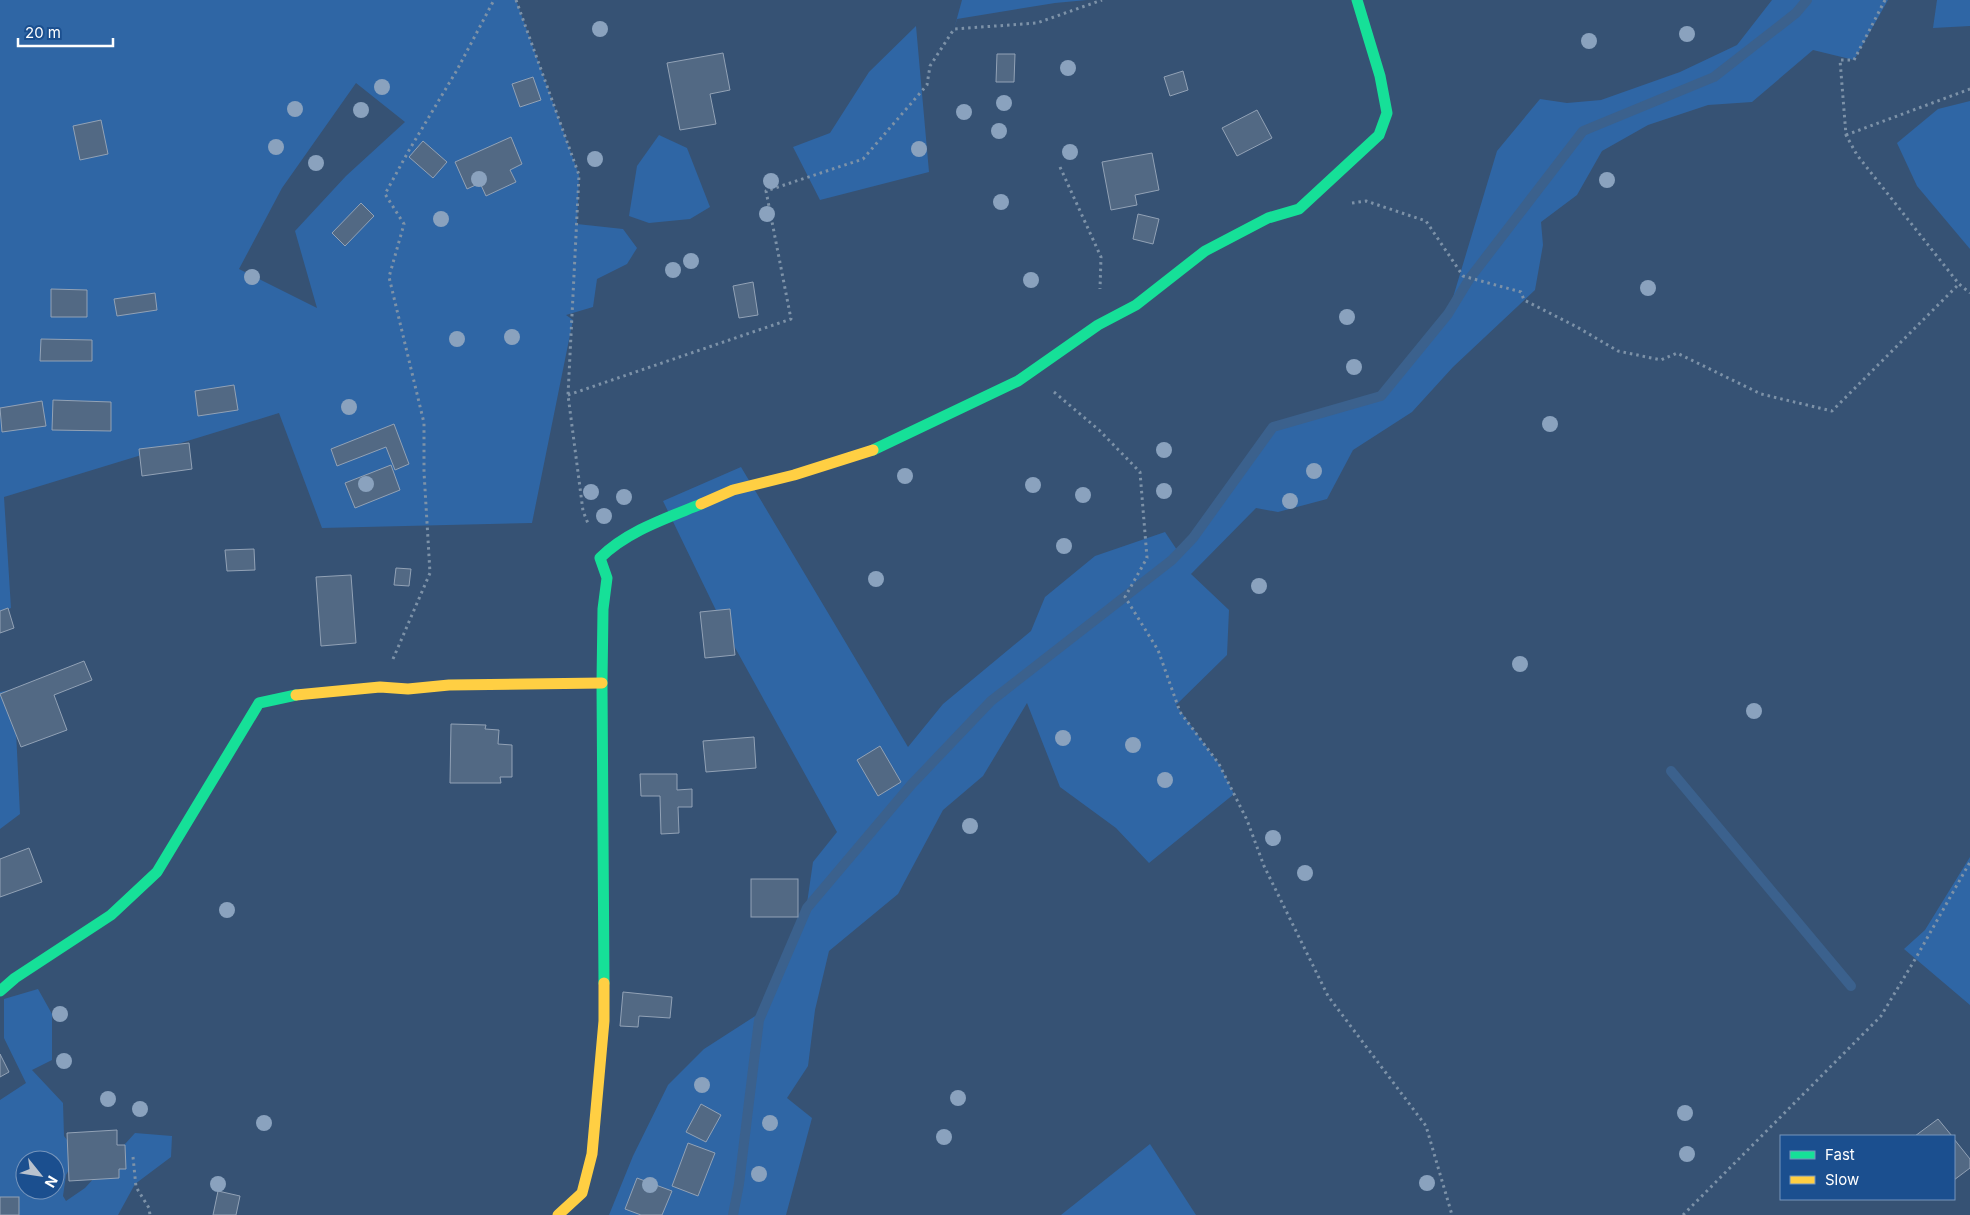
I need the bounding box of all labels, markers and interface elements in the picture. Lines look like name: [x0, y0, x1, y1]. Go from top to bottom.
scale bar: [18, 15, 112, 47]
text: 20 m: [25, 23, 61, 42]
legend: [1780, 1135, 1955, 1200]
text: Fast: [1825, 1145, 1855, 1164]
north arrow: [15, 1150, 65, 1200]
text: Slow: [1825, 1170, 1859, 1189]
text: N: [42, 1173, 62, 1191]

